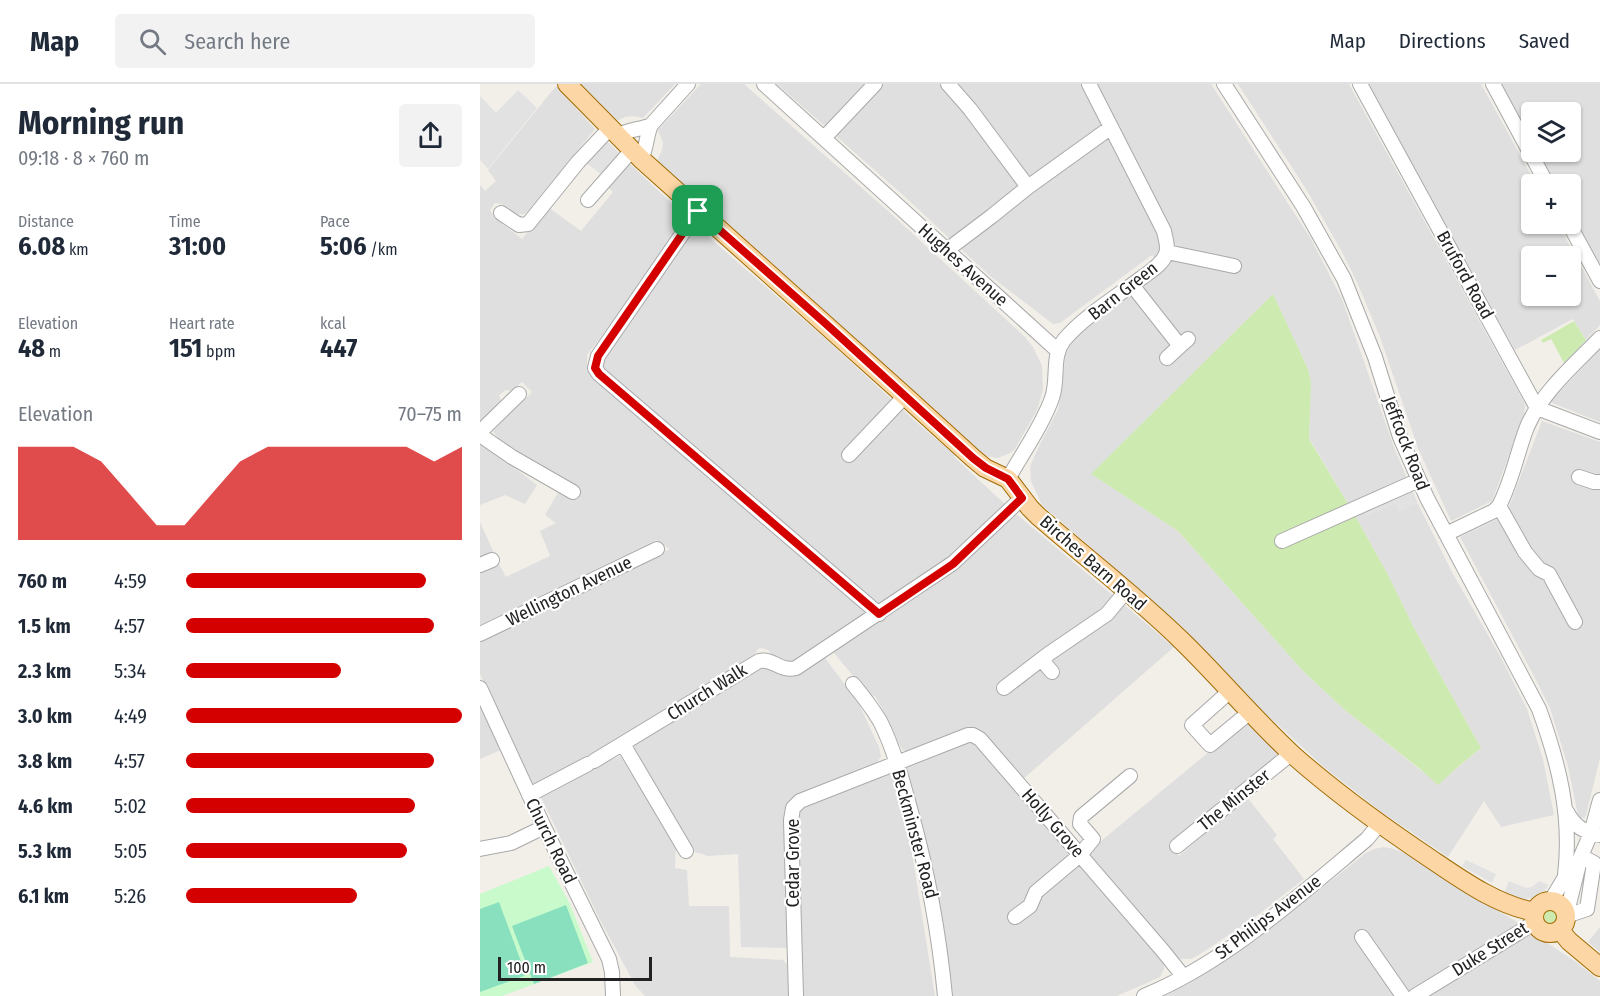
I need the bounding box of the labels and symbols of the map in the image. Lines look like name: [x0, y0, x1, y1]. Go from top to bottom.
pin: [672, 185, 723, 236]
street label: Hughes Avenue: [914, 219, 1012, 311]
street label: Bruford Road: [1432, 227, 1498, 323]
street label: Barn Green: [1084, 257, 1162, 325]
street label: Jeffcock Road: [1378, 393, 1434, 493]
street label: Birches Barn Road: [1035, 511, 1151, 615]
street label: Wellington Avenue: [503, 551, 636, 631]
street label: Church Walk: [663, 659, 751, 725]
street label: The Minster: [1194, 764, 1275, 836]
street label: Beckminster Road: [887, 767, 943, 901]
street label: Holly Grove: [1017, 784, 1089, 862]
street label: Church Road: [521, 795, 581, 887]
street label: Cedar Grove: [782, 818, 804, 907]
street label: St Philips Avenue: [1211, 870, 1325, 964]
street label: Duke Street: [1448, 917, 1532, 981]
scale bar: [498, 954, 652, 982]

